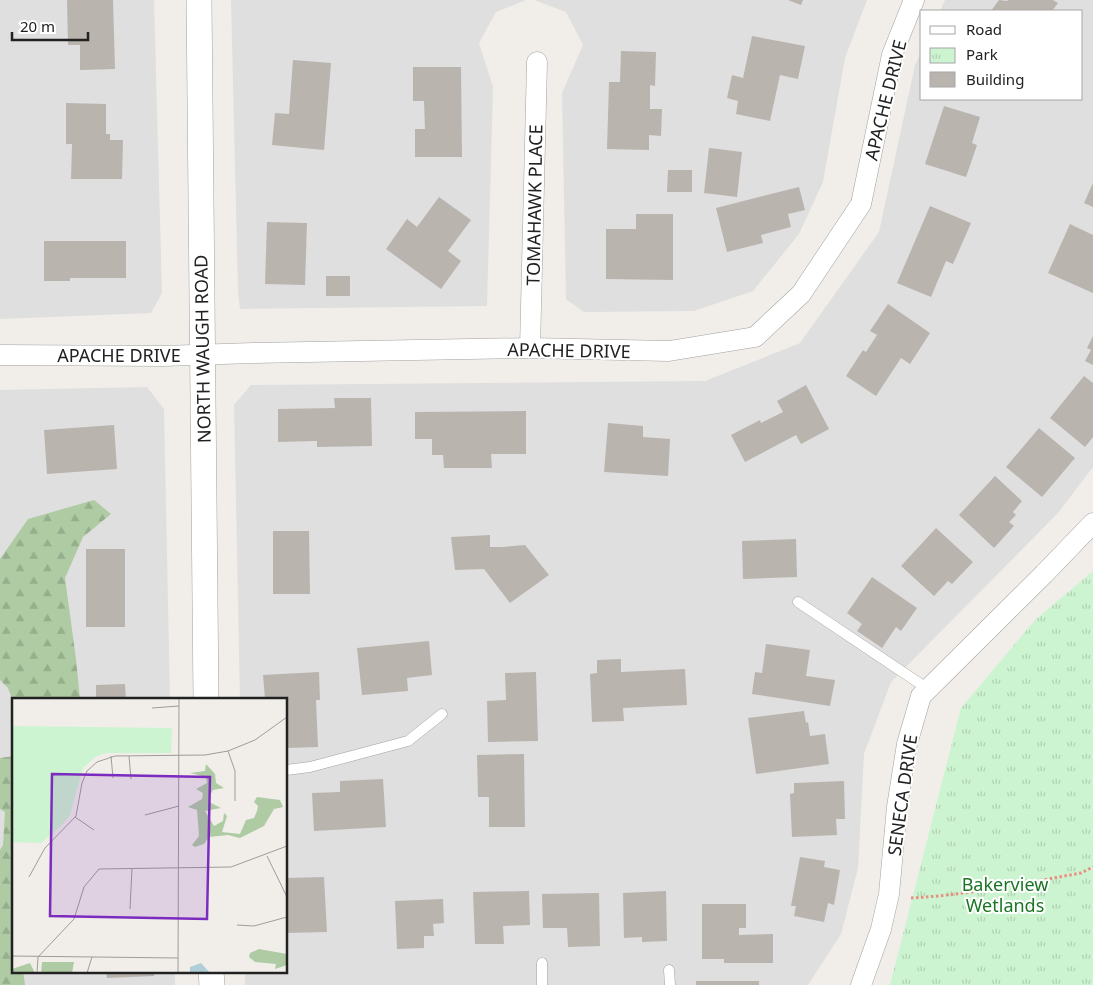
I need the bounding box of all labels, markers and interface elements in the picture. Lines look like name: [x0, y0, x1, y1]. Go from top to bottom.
scale bar: [12, 10, 89, 42]
legend: [920, 10, 1083, 100]
text: 20 m: [20, 16, 55, 36]
text: Road: [966, 19, 1002, 39]
street label: APACHE DRIVE: [858, 37, 912, 163]
text: Park: [966, 44, 998, 64]
text: Building: [966, 69, 1024, 89]
street label: TOMAHAWK PLACE: [521, 124, 547, 286]
street label: NORTH WAUGH ROAD: [188, 255, 216, 443]
street label: APACHE DRIVE: [507, 337, 631, 363]
street label: APACHE DRIVE: [57, 343, 181, 367]
inset map: [12, 698, 288, 972]
street label: SENECA DRIVE: [882, 733, 922, 857]
park label: Bakerview Wetlands: [962, 872, 1048, 917]

